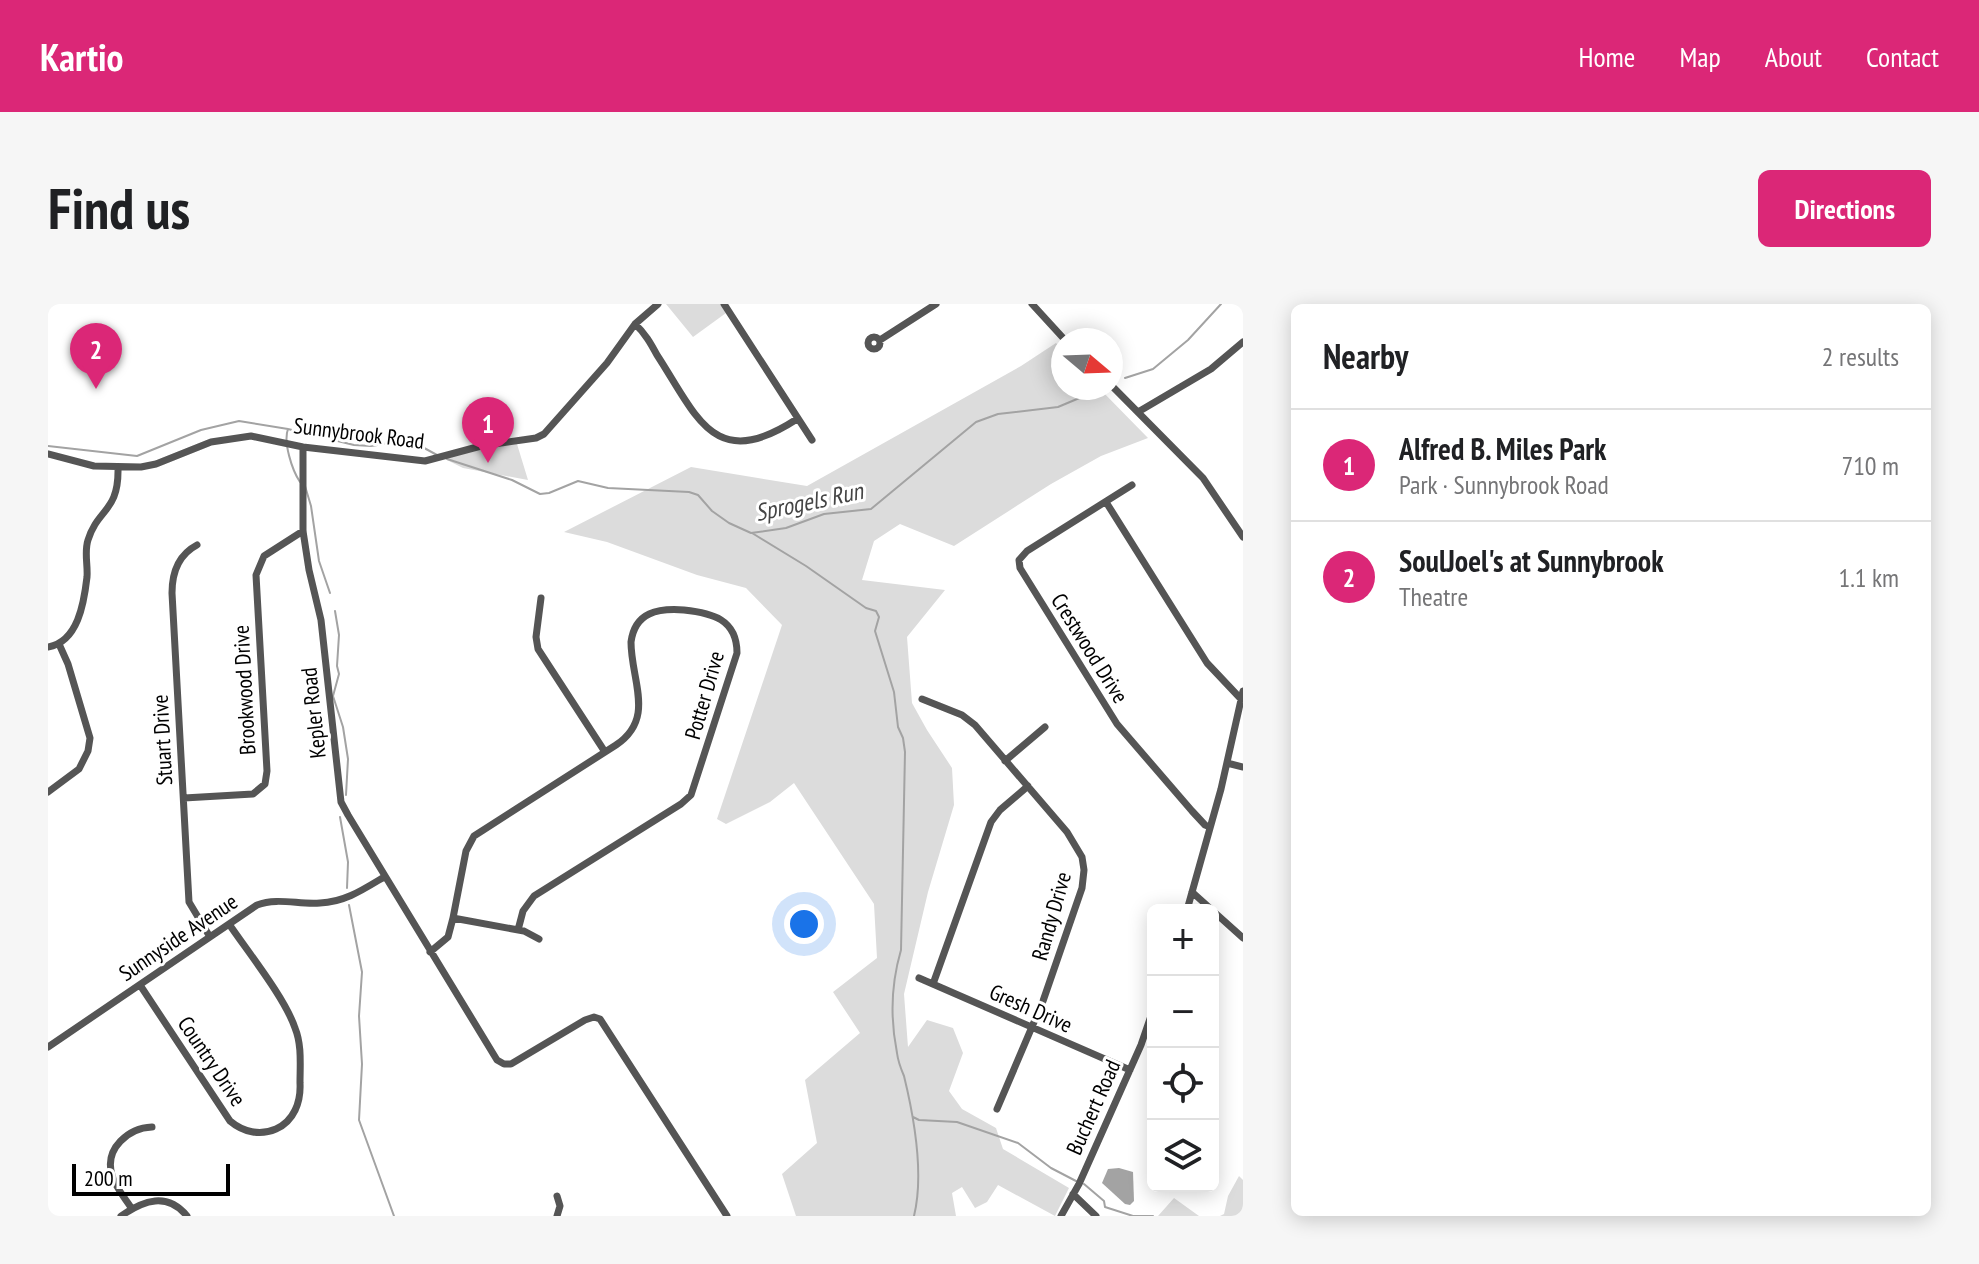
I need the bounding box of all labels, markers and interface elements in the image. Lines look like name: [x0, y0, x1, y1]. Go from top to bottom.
text: Kartio: [40, 32, 124, 81]
text: Home: [1579, 38, 1635, 75]
text: Map: [1679, 38, 1721, 75]
text: About: [1765, 38, 1822, 75]
text: Contact: [1866, 38, 1939, 75]
button: Directions: [1758, 170, 1931, 247]
text: Find us: [48, 172, 190, 244]
pin: 2: [70, 323, 122, 389]
north arrow: [1051, 328, 1123, 400]
text: Nearby: [1323, 334, 1408, 378]
text: 2 results: [1822, 340, 1899, 373]
pin: 1: [462, 397, 514, 463]
street label: Sunnybrook Road: [292, 411, 426, 455]
text: Alfred B. Miles Park: [1399, 429, 1606, 468]
text: 1: [1343, 449, 1355, 482]
text: 710 m: [1841, 449, 1899, 482]
text: Park · Sunnybrook Road: [1399, 468, 1609, 501]
water label: Sprogels Run: [752, 475, 867, 528]
text: SoulJoel's at Sunnybrook: [1399, 541, 1664, 580]
text: 2: [1343, 561, 1355, 594]
text: 1.1 km: [1838, 561, 1899, 594]
text: Theatre: [1399, 580, 1468, 613]
street label: Crestwood Drive: [1045, 588, 1135, 708]
street label: Brookwood Drive: [227, 624, 261, 756]
street label: Potter Drive: [678, 648, 730, 742]
street label: Kepler Road: [294, 666, 332, 760]
street label: Stuart Drive: [146, 694, 178, 786]
street label: Randy Drive: [1025, 868, 1077, 964]
street label: Sunnyside Avenue: [113, 887, 243, 987]
your location: [784, 904, 824, 944]
map controls: [1147, 904, 1219, 1192]
button: +: [1147, 904, 1219, 976]
button: −: [1147, 976, 1219, 1048]
street label: Gresh Drive: [985, 977, 1077, 1039]
street label: Country Drive: [172, 1011, 252, 1111]
button: locate: [1147, 1048, 1219, 1120]
street label: Buchert Road: [1060, 1055, 1126, 1159]
button: layers: [1147, 1120, 1219, 1192]
scale bar: [72, 1160, 230, 1196]
text: 200 m: [84, 1164, 133, 1192]

